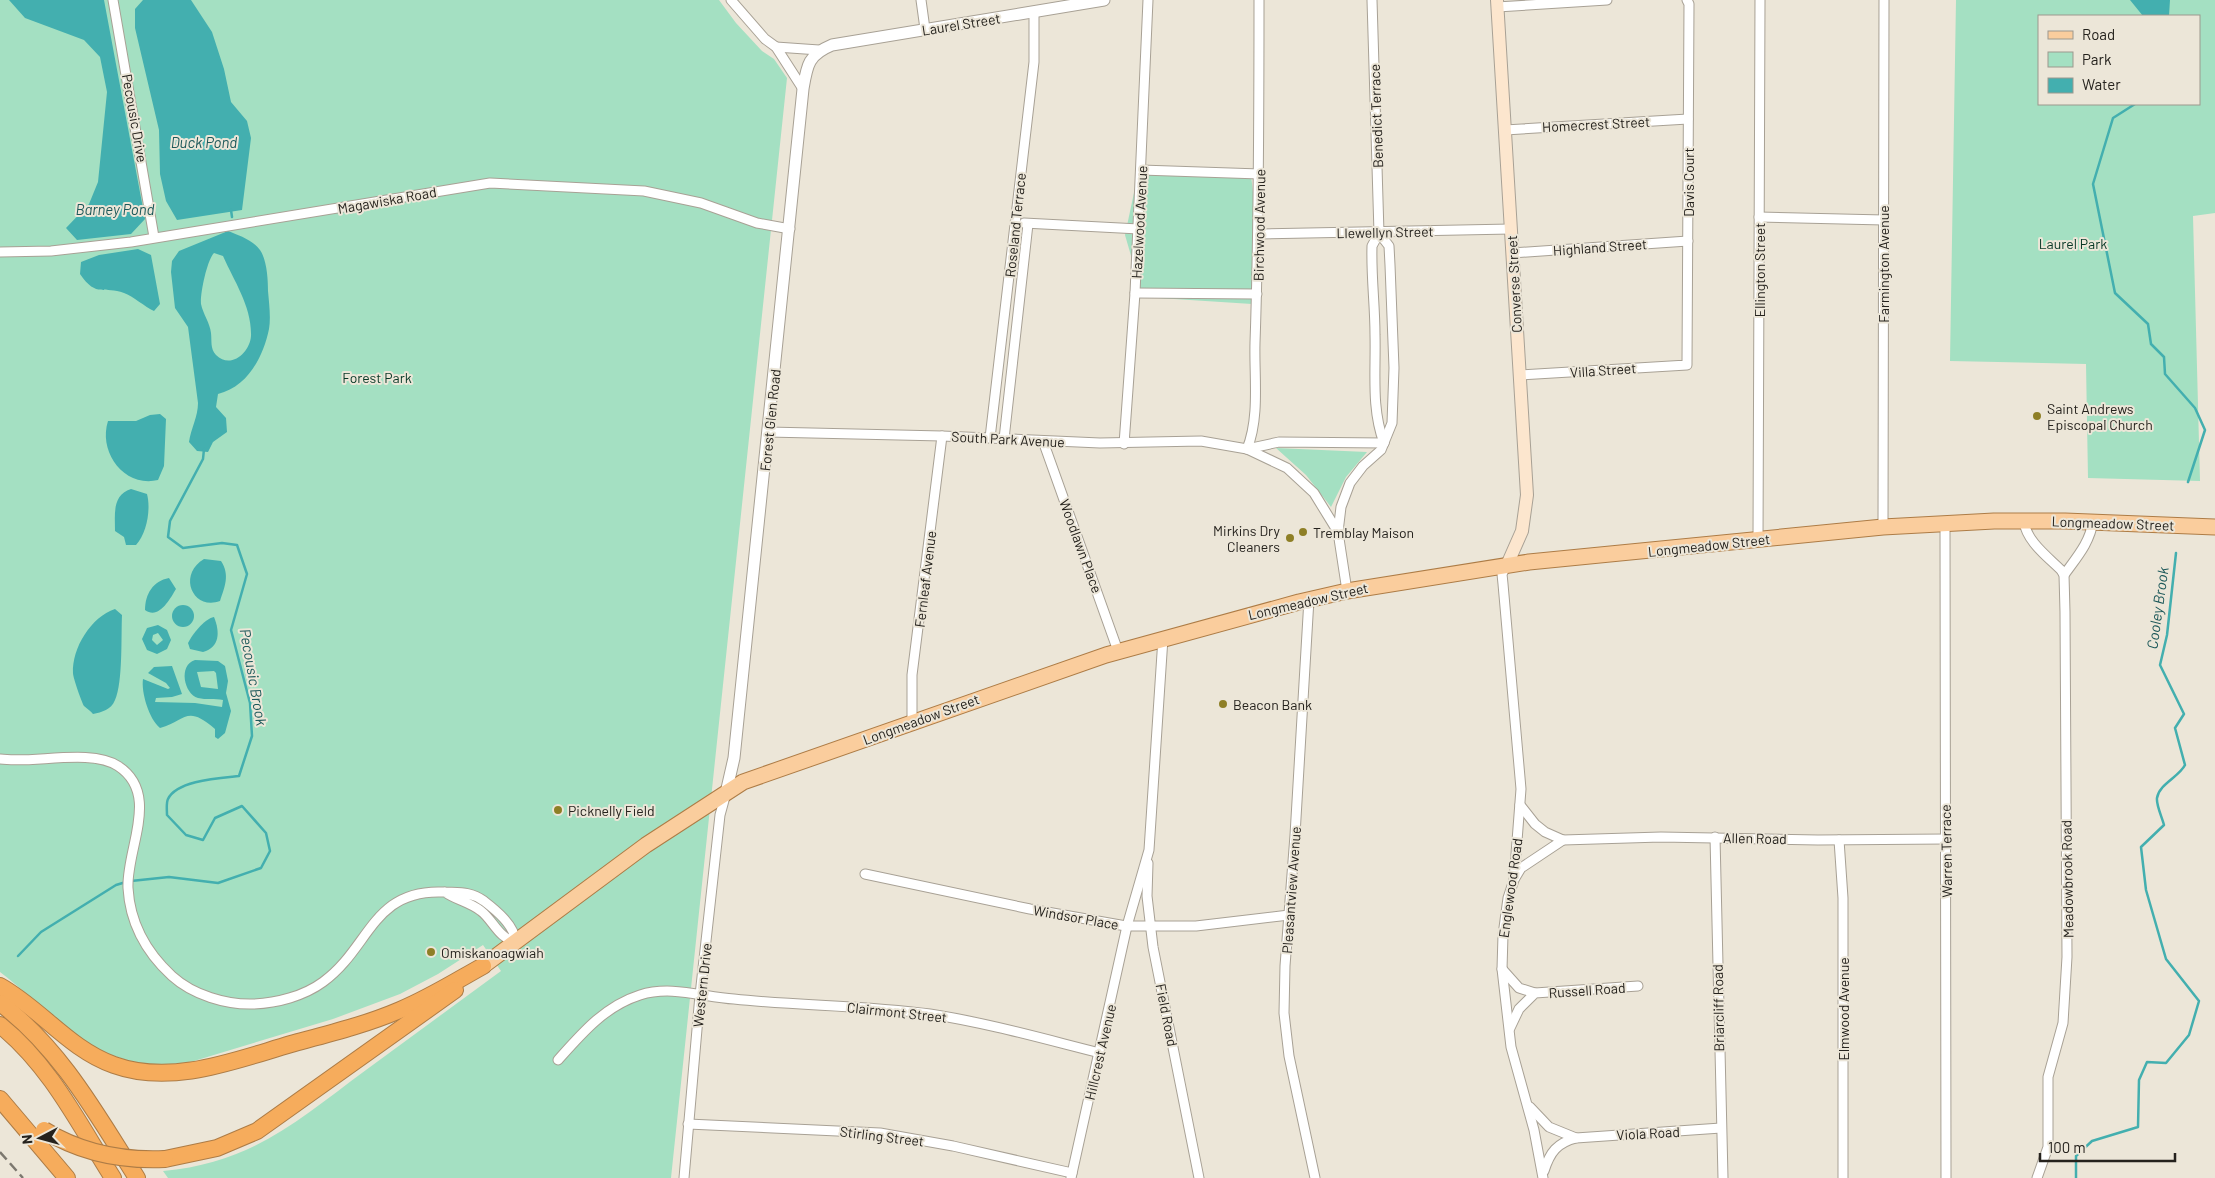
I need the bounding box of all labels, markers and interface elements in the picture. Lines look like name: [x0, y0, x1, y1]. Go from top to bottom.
street label: Laurel Street: [920, 9, 1002, 39]
legend: [2038, 15, 2200, 105]
text: Road: [2082, 25, 2115, 43]
text: Park: [2082, 50, 2112, 68]
street label: Benedict Terrace: [1366, 64, 1386, 168]
street label: Pecousic Drive: [119, 72, 151, 164]
text: Water: [2082, 75, 2121, 93]
street label: Homecrest Street: [1542, 113, 1650, 135]
water label: Duck Pond: [171, 133, 237, 151]
street label: Davis Court: [1680, 147, 1697, 217]
street label: Hazelwood Avenue: [1128, 165, 1150, 279]
street label: Birchwood Avenue: [1250, 169, 1268, 281]
street label: Roseland Terrace: [1001, 172, 1029, 278]
street label: Magawiska Road: [336, 183, 438, 217]
water label: Barney Pond: [76, 200, 155, 218]
street label: Farmington Avenue: [1875, 205, 1892, 323]
street label: Llewellyn Street: [1336, 223, 1434, 241]
street label: Ellington Street: [1751, 223, 1768, 317]
street label: Converse Street: [1503, 235, 1525, 333]
street label: Highland Street: [1552, 235, 1648, 259]
park label: Laurel Park: [2039, 235, 2107, 252]
street label: Villa Street: [1569, 359, 1637, 381]
street label: Forest Glen Road: [756, 368, 784, 472]
park label: Forest Park: [342, 369, 412, 386]
place label: Saint Andrews Episcopal Church: [2047, 400, 2153, 433]
marker: Saint Andrews Episcopal Church: [2031, 410, 2043, 422]
street label: South Park Avenue: [951, 428, 1065, 450]
street label: Woodlawn Place: [1056, 497, 1106, 595]
street label: Longmeadow Street: [2051, 512, 2175, 534]
place label: Mirkins Dry Cleaners: [1213, 522, 1281, 555]
place label: Tremblay Maison: [1313, 524, 1414, 541]
marker: Tremblay Maison: [1297, 526, 1309, 538]
street label: Fernleaf Avenue: [911, 530, 939, 628]
street label: Longmeadow Street: [1647, 530, 1771, 560]
marker: Mirkins Dry Cleaners: [1284, 532, 1296, 544]
water label: Cooley Brook: [2142, 565, 2172, 650]
street label: Longmeadow Street: [1246, 579, 1370, 623]
water label: Pecousic Brook: [237, 627, 271, 728]
street label: Longmeadow Street: [860, 690, 982, 748]
place label: Beacon Bank: [1233, 696, 1312, 713]
marker: Beacon Bank: [1217, 698, 1229, 710]
place label: Picknelly Field: [568, 802, 655, 819]
marker: Picknelly Field: [552, 804, 564, 816]
street label: Warren Terrace: [1937, 804, 1955, 898]
street label: Meadowbrook Road: [2057, 820, 2077, 938]
street label: Pleasantview Avenue: [1278, 826, 1304, 954]
street label: Allen Road: [1723, 829, 1787, 847]
street label: Englewood Road: [1495, 837, 1525, 939]
street label: Windsor Place: [1032, 901, 1120, 933]
street label: Western Drive: [689, 942, 715, 1028]
place label: Omiskanoagwiah: [441, 944, 544, 961]
marker: Omiskanoagwiah: [425, 946, 437, 958]
street label: Elmwood Avenue: [1835, 957, 1852, 1061]
street label: Briarcliff Road: [1709, 964, 1727, 1052]
street label: Russell Road: [1548, 979, 1626, 1001]
street label: Field Road: [1153, 982, 1181, 1048]
street label: Clairmont Street: [846, 998, 948, 1026]
street label: Hillcrest Avenue: [1081, 1002, 1119, 1102]
north arrow: [15, 1113, 65, 1163]
street label: Stirling Street: [839, 1122, 925, 1150]
street label: Viola Road: [1616, 1123, 1680, 1143]
scale bar: [2040, 1130, 2175, 1162]
text: N: [18, 1134, 36, 1145]
text: 100 m: [2048, 1138, 2086, 1156]

